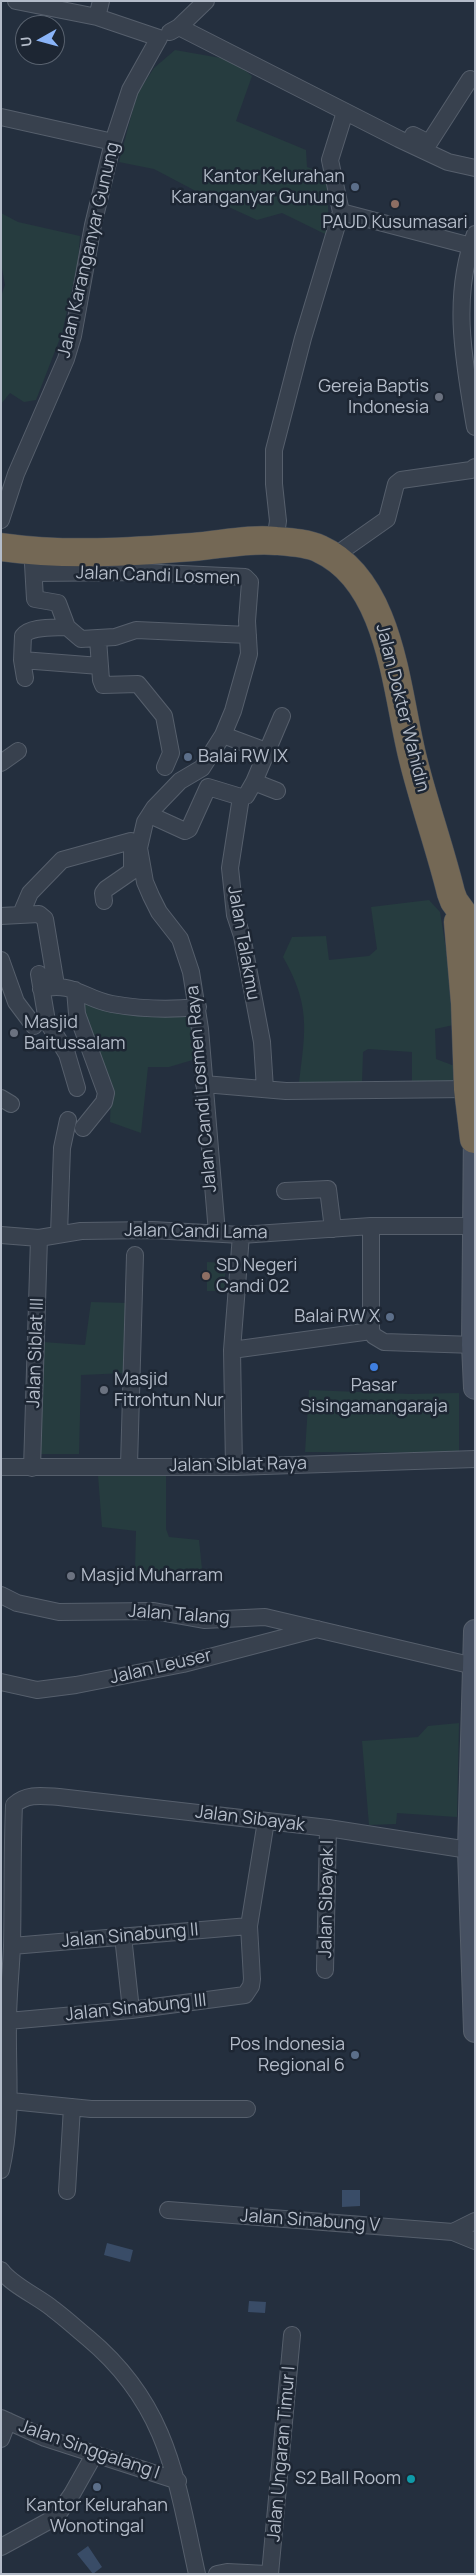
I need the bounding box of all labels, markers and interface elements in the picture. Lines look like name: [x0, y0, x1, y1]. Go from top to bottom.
north arrow: [15, 15, 65, 65]
text: U: [16, 36, 36, 48]
street label: Jalan Karanganyar Gunung: [54, 140, 124, 360]
place label: Kantor Kelurahan Karanganyar Gunung: [171, 166, 345, 208]
marker: Kantor Kelurahan Karanganyar Gunung: [349, 181, 361, 193]
marker: PAUD Kusumasari: [389, 198, 401, 210]
place label: PAUD Kusumasari: [322, 212, 468, 234]
place label: Gereja Baptis Indonesia: [318, 376, 429, 418]
marker: Gereja Baptis Indonesia: [433, 391, 445, 403]
street label: Jalan Candi Losmen: [76, 562, 240, 590]
street label: Jalan Dokter Wahidin: [371, 622, 433, 794]
place label: Balai RW IX: [198, 746, 288, 768]
marker: Balai RW IX: [182, 751, 194, 763]
street label: Jalan Talakmu: [222, 884, 264, 1002]
street label: Jalan Candi Losmen Raya: [182, 985, 222, 1193]
place label: Masjid Baitussalam: [24, 1012, 126, 1054]
marker: Masjid Baitussalam: [8, 1027, 20, 1039]
street label: Jalan Candi Lama: [124, 1220, 268, 1244]
place label: SD Negeri Candi 02: [216, 1255, 297, 1298]
marker: SD Negeri Candi 02: [200, 1270, 212, 1282]
street label: Jalan Siblat III: [23, 1297, 49, 1409]
place label: Balai RW X: [294, 1306, 380, 1328]
marker: Balai RW X: [384, 1311, 396, 1323]
marker: Pasar Sisingamangaraja: [368, 1361, 380, 1373]
place label: Masjid Fitrohtun Nur: [114, 1369, 224, 1412]
place label: Pasar Sisingamangaraja: [300, 1375, 448, 1418]
marker: Masjid Fitrohtun Nur: [98, 1384, 110, 1396]
street label: Jalan Siblat Raya: [169, 1453, 307, 1477]
place label: Masjid Muharram: [81, 1565, 223, 1587]
marker: Masjid Muharram: [65, 1570, 77, 1582]
street label: Jalan Talang: [127, 1601, 231, 1629]
street label: Jalan Leuser: [108, 1645, 214, 1689]
street label: Jalan Sibayak: [194, 1802, 306, 1836]
street label: Jalan Sibayak I: [315, 1840, 339, 1958]
street label: Jalan Sinabung II: [61, 1919, 199, 1953]
street label: Jalan Sinabung III: [64, 1990, 208, 2026]
place label: Pos Indonesia Regional 6: [230, 2034, 345, 2076]
marker: Pos Indonesia Regional 6: [349, 2049, 361, 2061]
street label: Jalan Sinabung V: [239, 2205, 381, 2237]
street label: Jalan Ungaran Timur I: [264, 2365, 300, 2543]
street label: Jalan Singgalang I: [16, 2416, 162, 2484]
place label: S2 Ball Room: [295, 2468, 401, 2490]
marker: S2 Ball Room: [405, 2473, 417, 2485]
marker: Kantor Kelurahan Wonotingal: [91, 2481, 103, 2493]
place label: Kantor Kelurahan Wonotingal: [26, 2495, 168, 2538]

